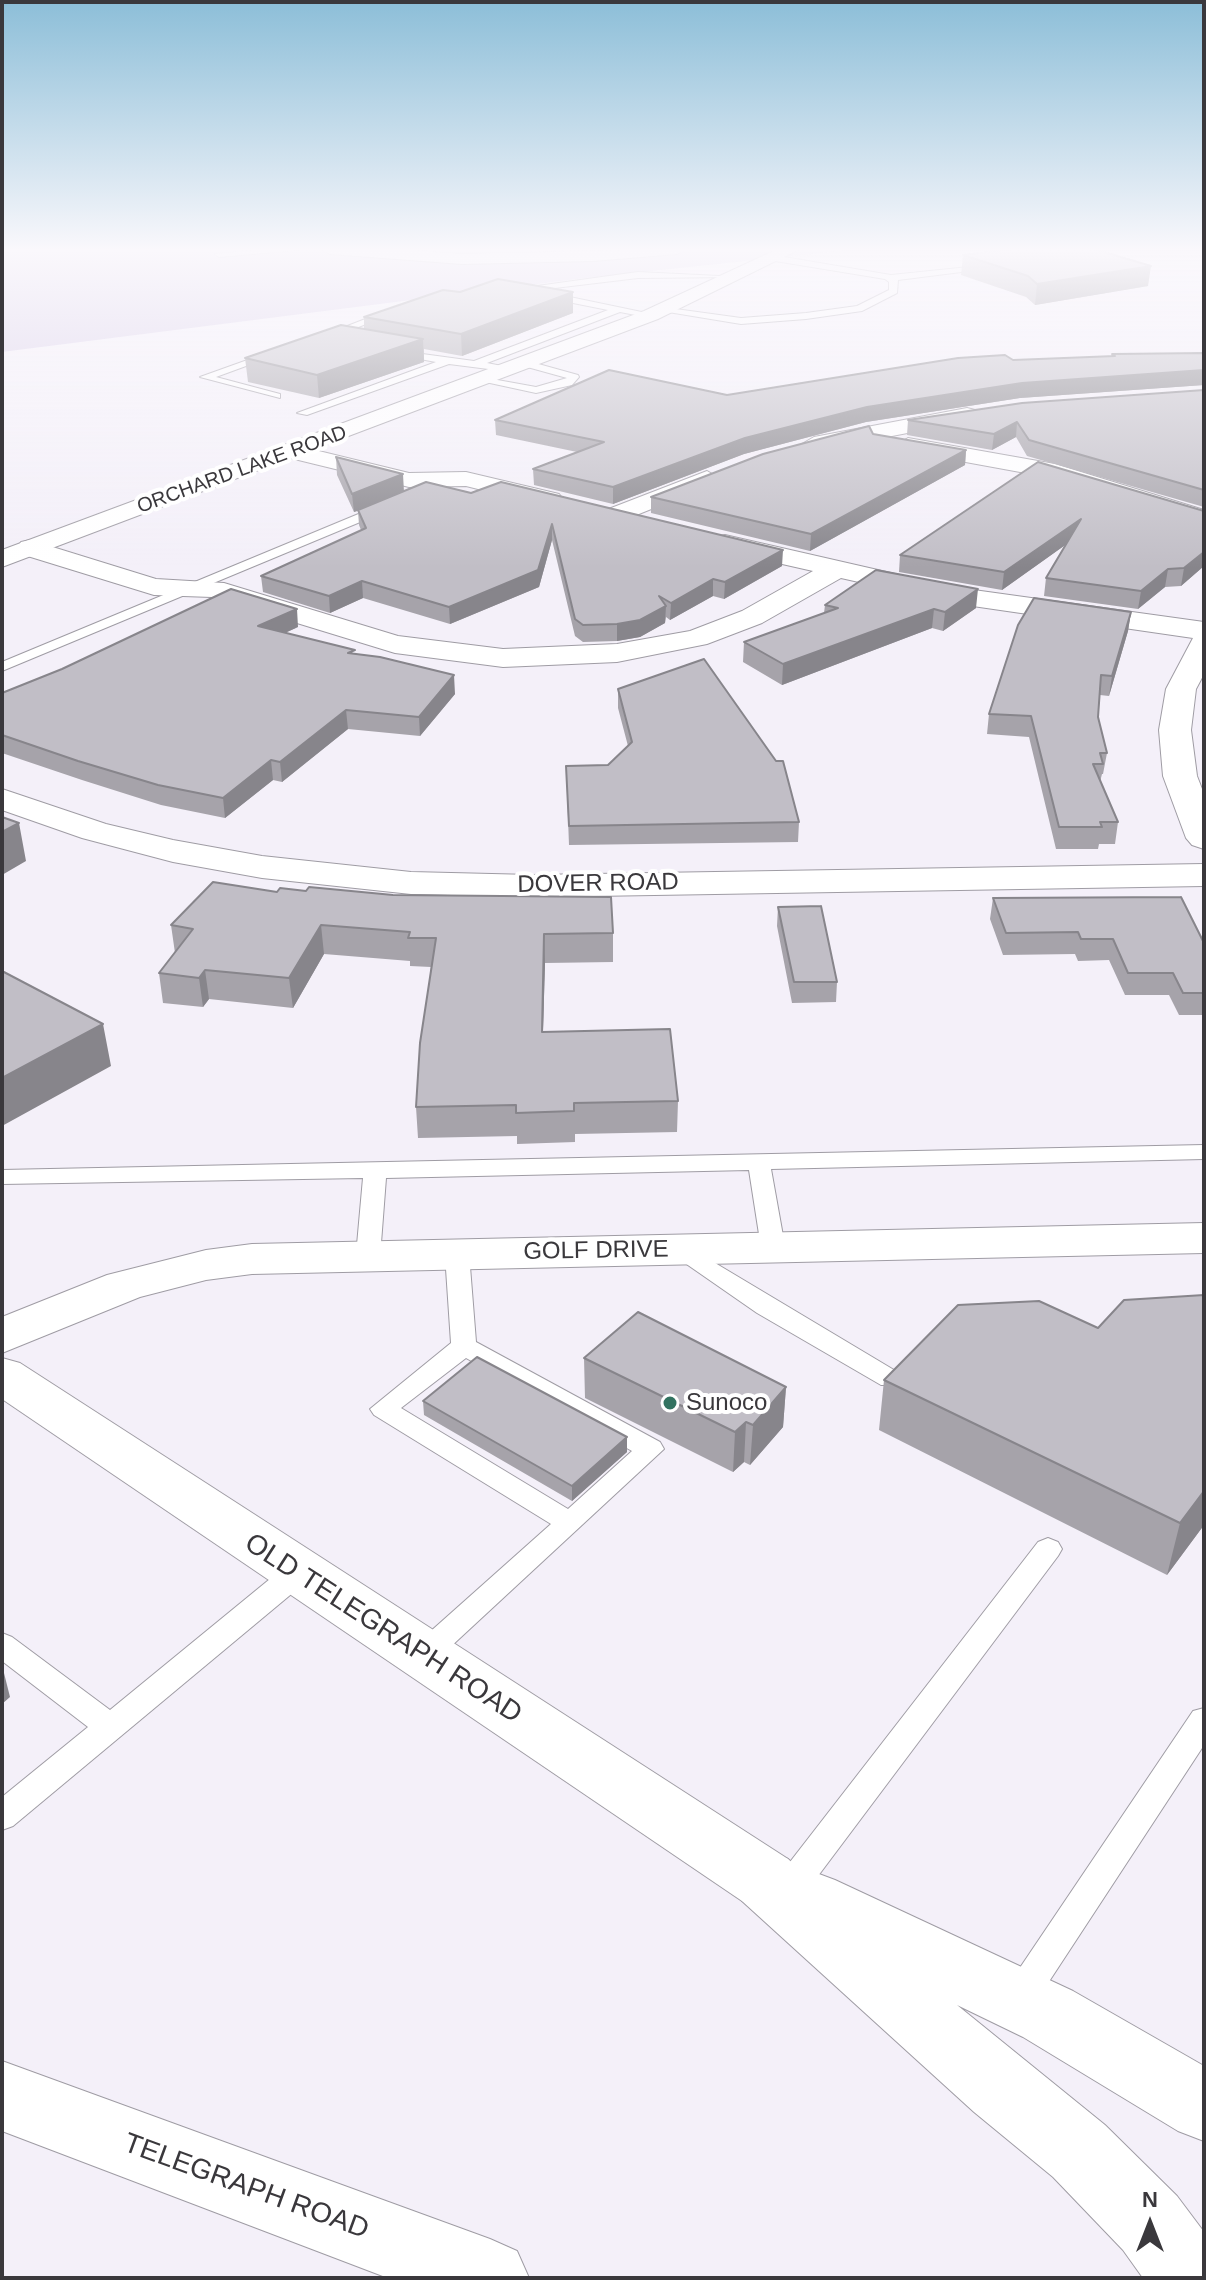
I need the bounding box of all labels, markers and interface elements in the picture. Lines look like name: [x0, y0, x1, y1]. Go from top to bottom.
street label: ORCHARD LAKE ROAD: [134, 421, 350, 519]
street label: DOVER ROAD: [517, 868, 679, 900]
street label: GOLF DRIVE: [523, 1235, 669, 1267]
place label: Sunoco: [686, 1389, 767, 1417]
marker: Sunoco: [661, 1394, 679, 1412]
street label: OLD TELEGRAPH ROAD: [238, 1527, 528, 1731]
street label: TELEGRAPH ROAD: [119, 2127, 373, 2247]
north arrow: [1110, 2184, 1190, 2264]
text: N: [1142, 2187, 1158, 2212]

